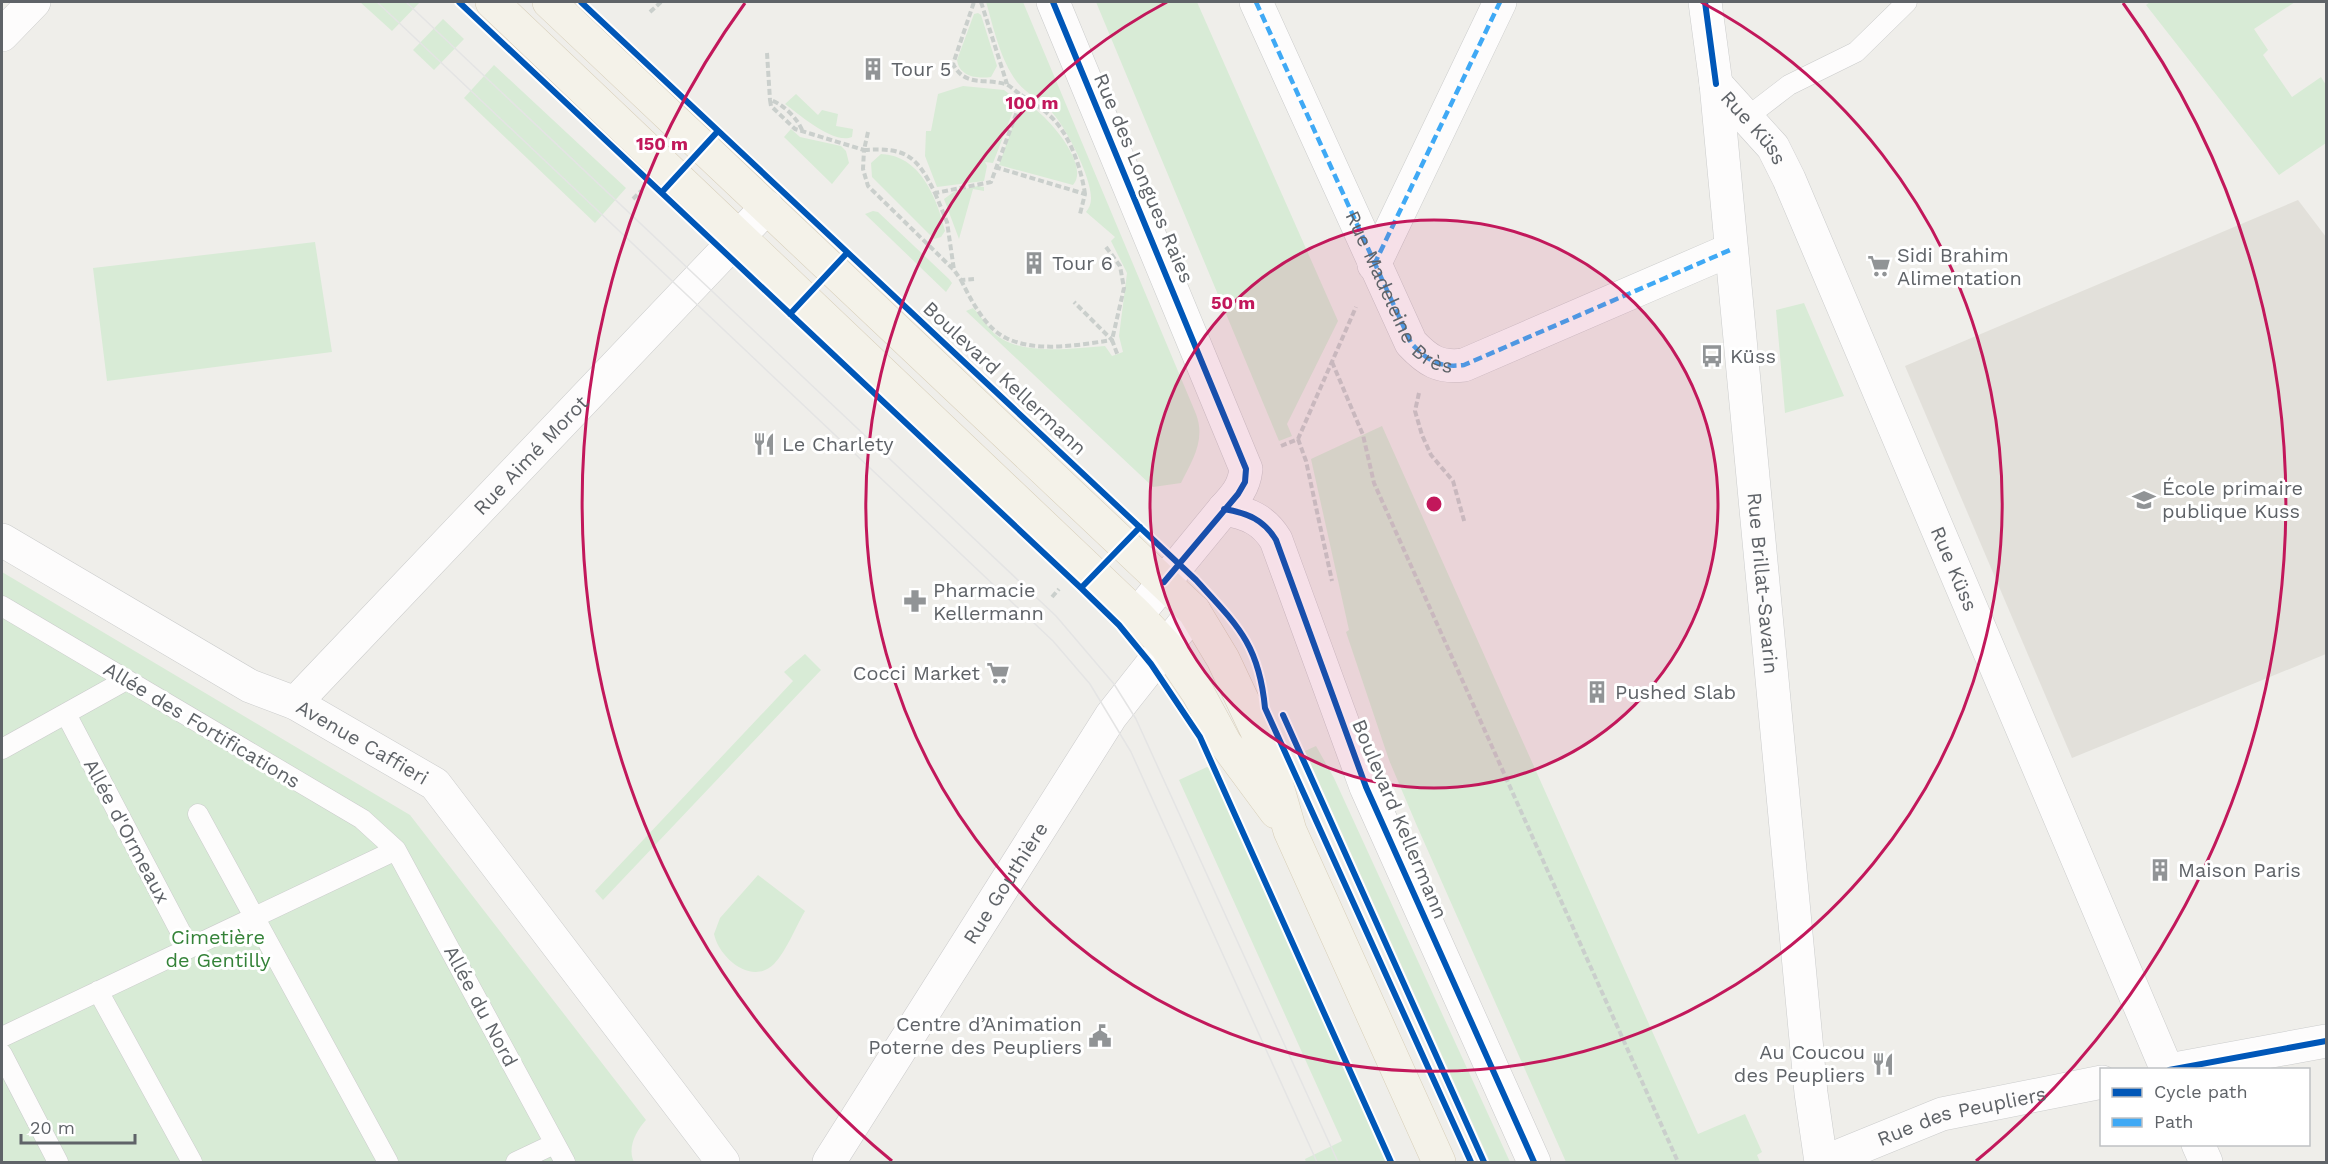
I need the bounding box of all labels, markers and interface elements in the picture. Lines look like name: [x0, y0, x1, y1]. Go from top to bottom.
building icon: Tour 5: [860, 56, 886, 82]
place label: Tour 5: [891, 57, 951, 81]
street label: Rue des Longues Raies: [1089, 70, 1199, 286]
street label: Rue Küss: [1716, 86, 1792, 168]
text: 100 m: [1005, 92, 1059, 113]
text: 150 m: [636, 133, 688, 154]
street label: Rue Madeleine Brès: [1340, 207, 1454, 378]
place label: Sidi Brahim Alimentation: [1897, 243, 2022, 290]
building icon: Tour 6: [1021, 250, 1047, 276]
place label: Tour 6: [1052, 251, 1113, 275]
supermarket icon: Sidi Brahim Alimentation: [1866, 253, 1892, 279]
text: 50 m: [1211, 292, 1255, 313]
street label: Boulevard Kellermann: [918, 296, 1092, 460]
bus stop icon: Küss: [1699, 343, 1725, 369]
place label: Küss: [1730, 344, 1776, 368]
street label: Rue Aimé Morot: [468, 390, 594, 520]
restaurant icon: Le Charlety: [751, 431, 777, 457]
place label: Le Charlety: [782, 432, 894, 456]
place label: École primaire publique Kuss: [2162, 476, 2303, 523]
school or university icon: École primaire publique Kuss: [2131, 487, 2157, 513]
street label: Rue Brillat-Savarin: [1742, 491, 1783, 675]
centre of rings: [1424, 494, 1444, 514]
street label: Rue Küss: [1926, 523, 1983, 615]
place label: Pharmacie Kellermann: [933, 578, 1044, 625]
pharmacy icon: Pharmacie Kellermann: [902, 588, 928, 614]
street label: Allée des Fortifications: [99, 657, 305, 793]
supermarket icon: Cocci Market: [985, 660, 1011, 686]
place label: Cocci Market: [853, 661, 981, 685]
building icon: Pushed Slab: [1584, 679, 1610, 705]
place label: Pushed Slab: [1615, 680, 1736, 704]
street label: Avenue Caffieri: [292, 695, 433, 790]
street label: Boulevard Kellermann: [1347, 716, 1453, 922]
street label: Allée d'Ormeaux: [79, 755, 175, 907]
street label: Rue Gouthière: [958, 818, 1053, 949]
building icon: Maison Paris: [2147, 857, 2173, 883]
place label: Maison Paris: [2178, 858, 2301, 882]
park label: Cimetière de Gentilly: [166, 925, 271, 972]
street label: Allée du Nord: [439, 941, 523, 1071]
place label: Centre d’Animation Poterne des Peupliers: [868, 1012, 1082, 1059]
public building icon: Centre d’Animation Poterne des Peupliers: [1087, 1023, 1113, 1049]
place label: Au Coucou des Peupliers: [1734, 1040, 1865, 1087]
restaurant icon: Au Coucou des Peupliers: [1870, 1051, 1896, 1077]
legend: [2100, 1068, 2310, 1146]
street label: Rue des Peupliers: [1874, 1081, 2048, 1151]
text: Cycle path: [2154, 1081, 2248, 1102]
scale bar: [21, 1107, 135, 1145]
text: Path: [2154, 1111, 2194, 1132]
text: 20 m: [30, 1117, 75, 1138]

